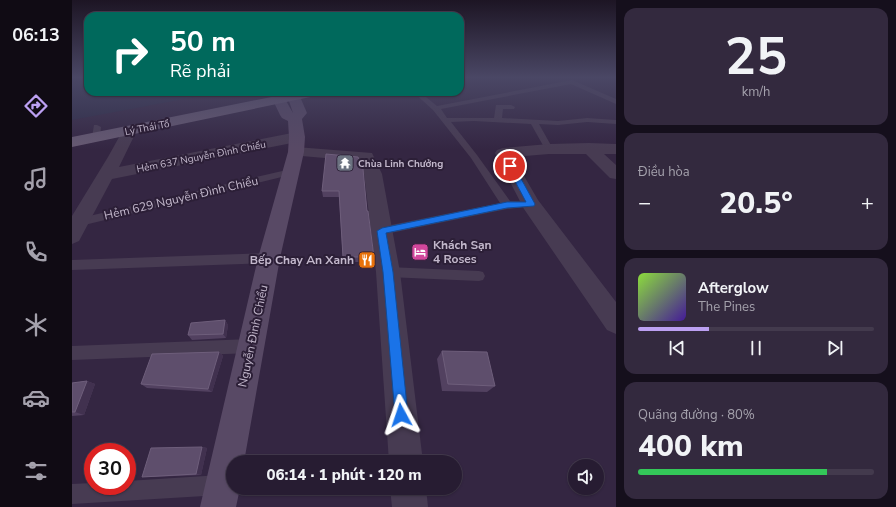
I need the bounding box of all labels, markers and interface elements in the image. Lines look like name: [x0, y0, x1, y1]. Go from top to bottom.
text: 25: [725, 21, 787, 92]
text: 06:13: [12, 23, 60, 47]
text: 50 m: [170, 23, 236, 61]
icon: right: [104, 28, 156, 80]
text: Rẽ phải: [170, 59, 230, 83]
text: km/h: [742, 83, 770, 101]
icon: directions: [22, 92, 50, 120]
street label: Lý Thái Tổ: [124, 117, 171, 139]
street label: Hẻm 637 Nguyễn Ðình Chiểu: [135, 138, 267, 176]
pin: [493, 149, 527, 183]
temple icon: Chùa Linh Chưởng: [335, 153, 355, 173]
icon: arrive: [499, 155, 521, 177]
place label: Chùa Linh Chưởng: [358, 157, 443, 171]
text: Điều hòa: [638, 163, 690, 181]
icon: music: [22, 165, 50, 193]
street label: Hẻm 629 Nguyễn Ðình Chiểu: [102, 172, 260, 224]
text: 20.5°: [719, 183, 793, 224]
text: −: [638, 188, 651, 218]
text: +: [861, 188, 874, 218]
place label: Khách Sạn 4 Roses: [433, 237, 492, 267]
icon: phone: [22, 238, 50, 266]
hotel icon: Khách Sạn 4 Roses: [410, 242, 430, 262]
restaurant icon: Bếp Chay An Xanh: [357, 250, 377, 270]
place label: Bếp Chay An Xanh: [250, 252, 354, 268]
text: Afterglow: [698, 278, 769, 298]
street label: Nguyễn Đình Chiểu: [234, 283, 272, 389]
text: The Pines: [698, 298, 755, 316]
icon: climate: [22, 311, 50, 339]
icon: previous: [666, 337, 688, 359]
icon: pause: [745, 337, 767, 359]
icon: next: [824, 337, 846, 359]
icon: car: [22, 384, 50, 412]
position arrow: [380, 394, 422, 436]
text: Quãng đường · 80%: [638, 406, 755, 424]
text: 400 km: [638, 426, 744, 467]
speed limit sign: 30: [84, 443, 136, 495]
icon: filters: [22, 457, 50, 485]
map controls: [568, 459, 604, 495]
button: sound: [568, 459, 604, 495]
text: 06:14 · 1 phút · 120 m: [266, 465, 422, 485]

